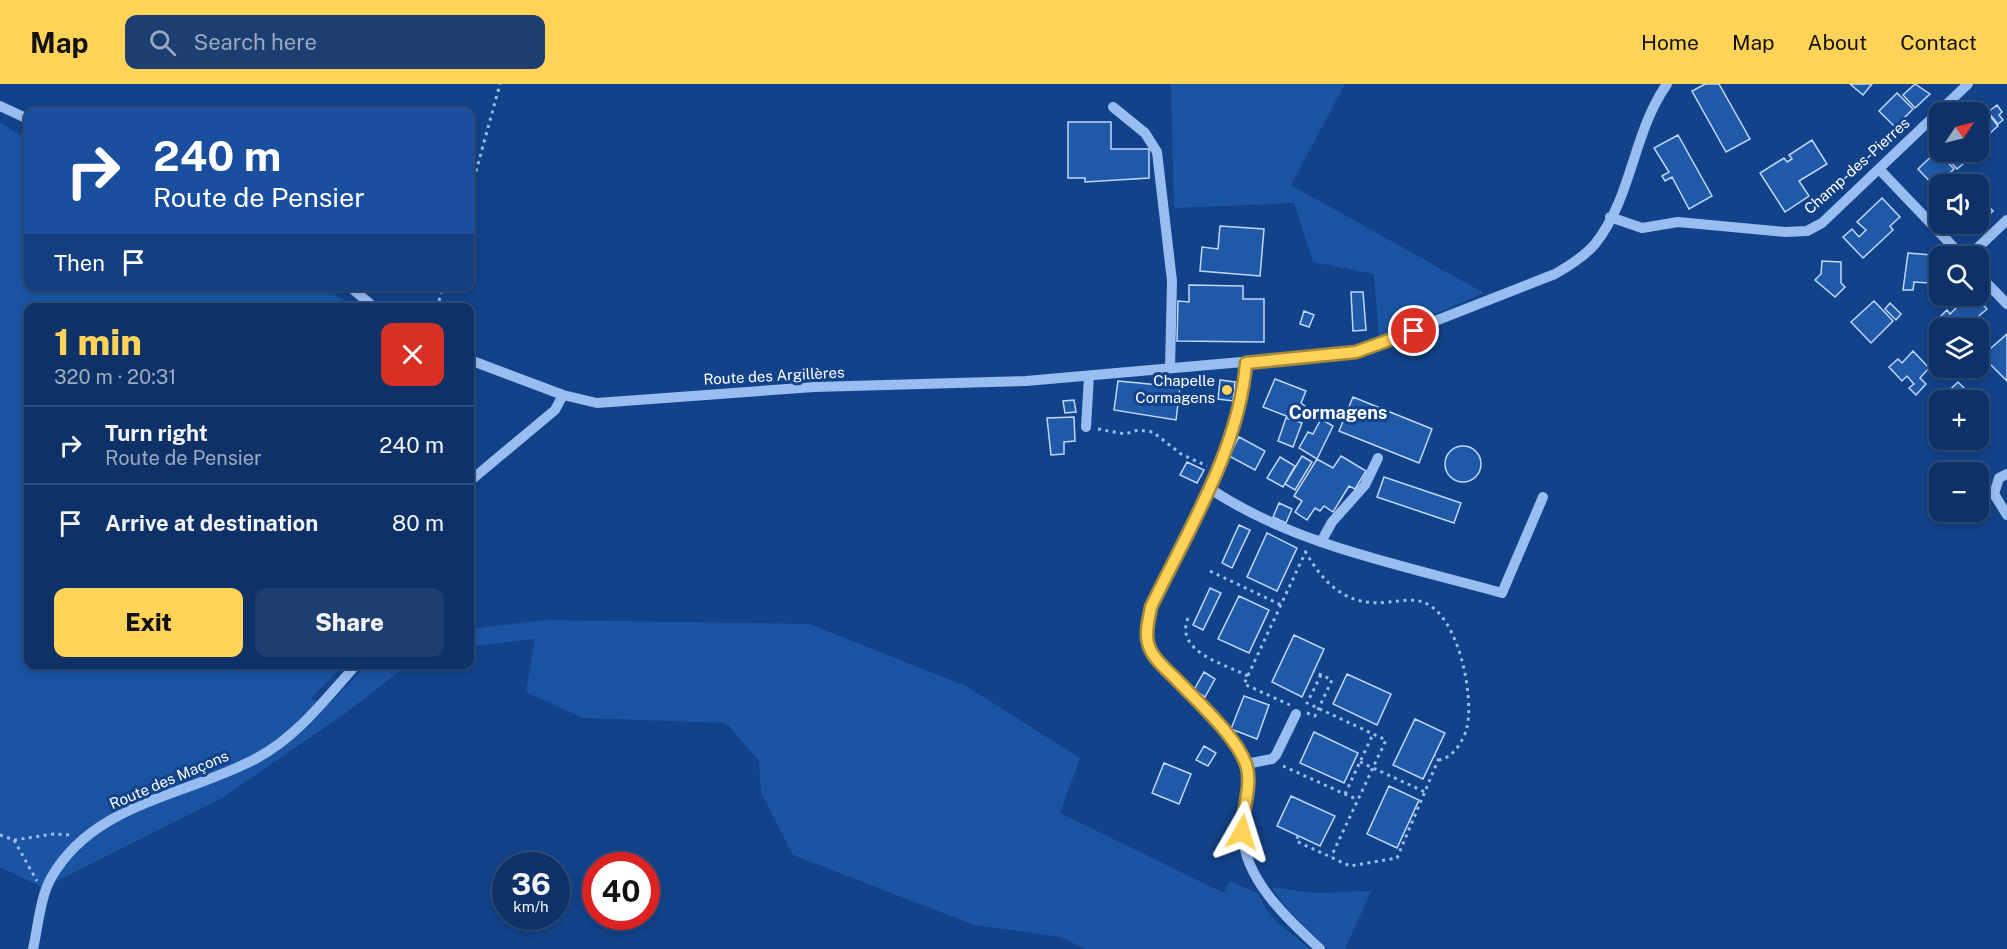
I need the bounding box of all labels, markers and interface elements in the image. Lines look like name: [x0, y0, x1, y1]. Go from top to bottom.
search box: [125, 15, 545, 69]
text: Map: [30, 26, 89, 59]
icon: search: [146, 26, 179, 59]
text: Search here: [194, 29, 317, 55]
text: Home: [1641, 30, 1699, 55]
text: Map: [1732, 30, 1775, 55]
text: About: [1808, 30, 1867, 55]
text: Contact: [1900, 30, 1977, 55]
north arrow: [1929, 102, 1989, 162]
map controls: [1929, 102, 1989, 522]
street label: Champ-des-Pierres: [1801, 114, 1913, 217]
text: 240 m: [153, 131, 281, 180]
icon: right: [54, 132, 132, 210]
button: sound: [1929, 174, 1989, 234]
text: Route de Pensier: [153, 181, 365, 213]
icon: arrive: [117, 246, 150, 279]
button: search: [1929, 246, 1989, 306]
text: Then: [54, 250, 105, 276]
pin: [1388, 305, 1439, 356]
icon: arrive: [1397, 314, 1430, 347]
button: layers: [1929, 318, 1989, 378]
text: 1 min: [54, 321, 142, 363]
button: close: [381, 323, 444, 386]
street label: Route des Argillères: [703, 363, 845, 388]
text: 320 m · 20:31: [54, 365, 177, 389]
place label: Chapelle Cormagens: [1135, 372, 1215, 406]
marker: Chapelle Cormagens: [1220, 383, 1234, 397]
button: +: [1929, 390, 1989, 450]
district label: Cormagens: [1289, 402, 1387, 423]
text: Turn right: [105, 420, 208, 446]
icon: right: [54, 429, 87, 462]
text: 240 m: [379, 432, 444, 458]
text: Route de Pensier: [105, 446, 262, 470]
button: −: [1929, 462, 1989, 522]
icon: arrive: [54, 507, 87, 540]
text: Arrive at destination: [105, 510, 318, 536]
text: 80 m: [392, 510, 444, 536]
button: Exit: [54, 588, 243, 657]
button: Share: [255, 588, 444, 657]
street label: Route des Maçons: [107, 747, 231, 812]
position arrow: [1210, 800, 1274, 864]
speed limit sign: 40: [582, 852, 660, 930]
text: 36: [511, 866, 551, 902]
text: km/h: [513, 898, 549, 915]

